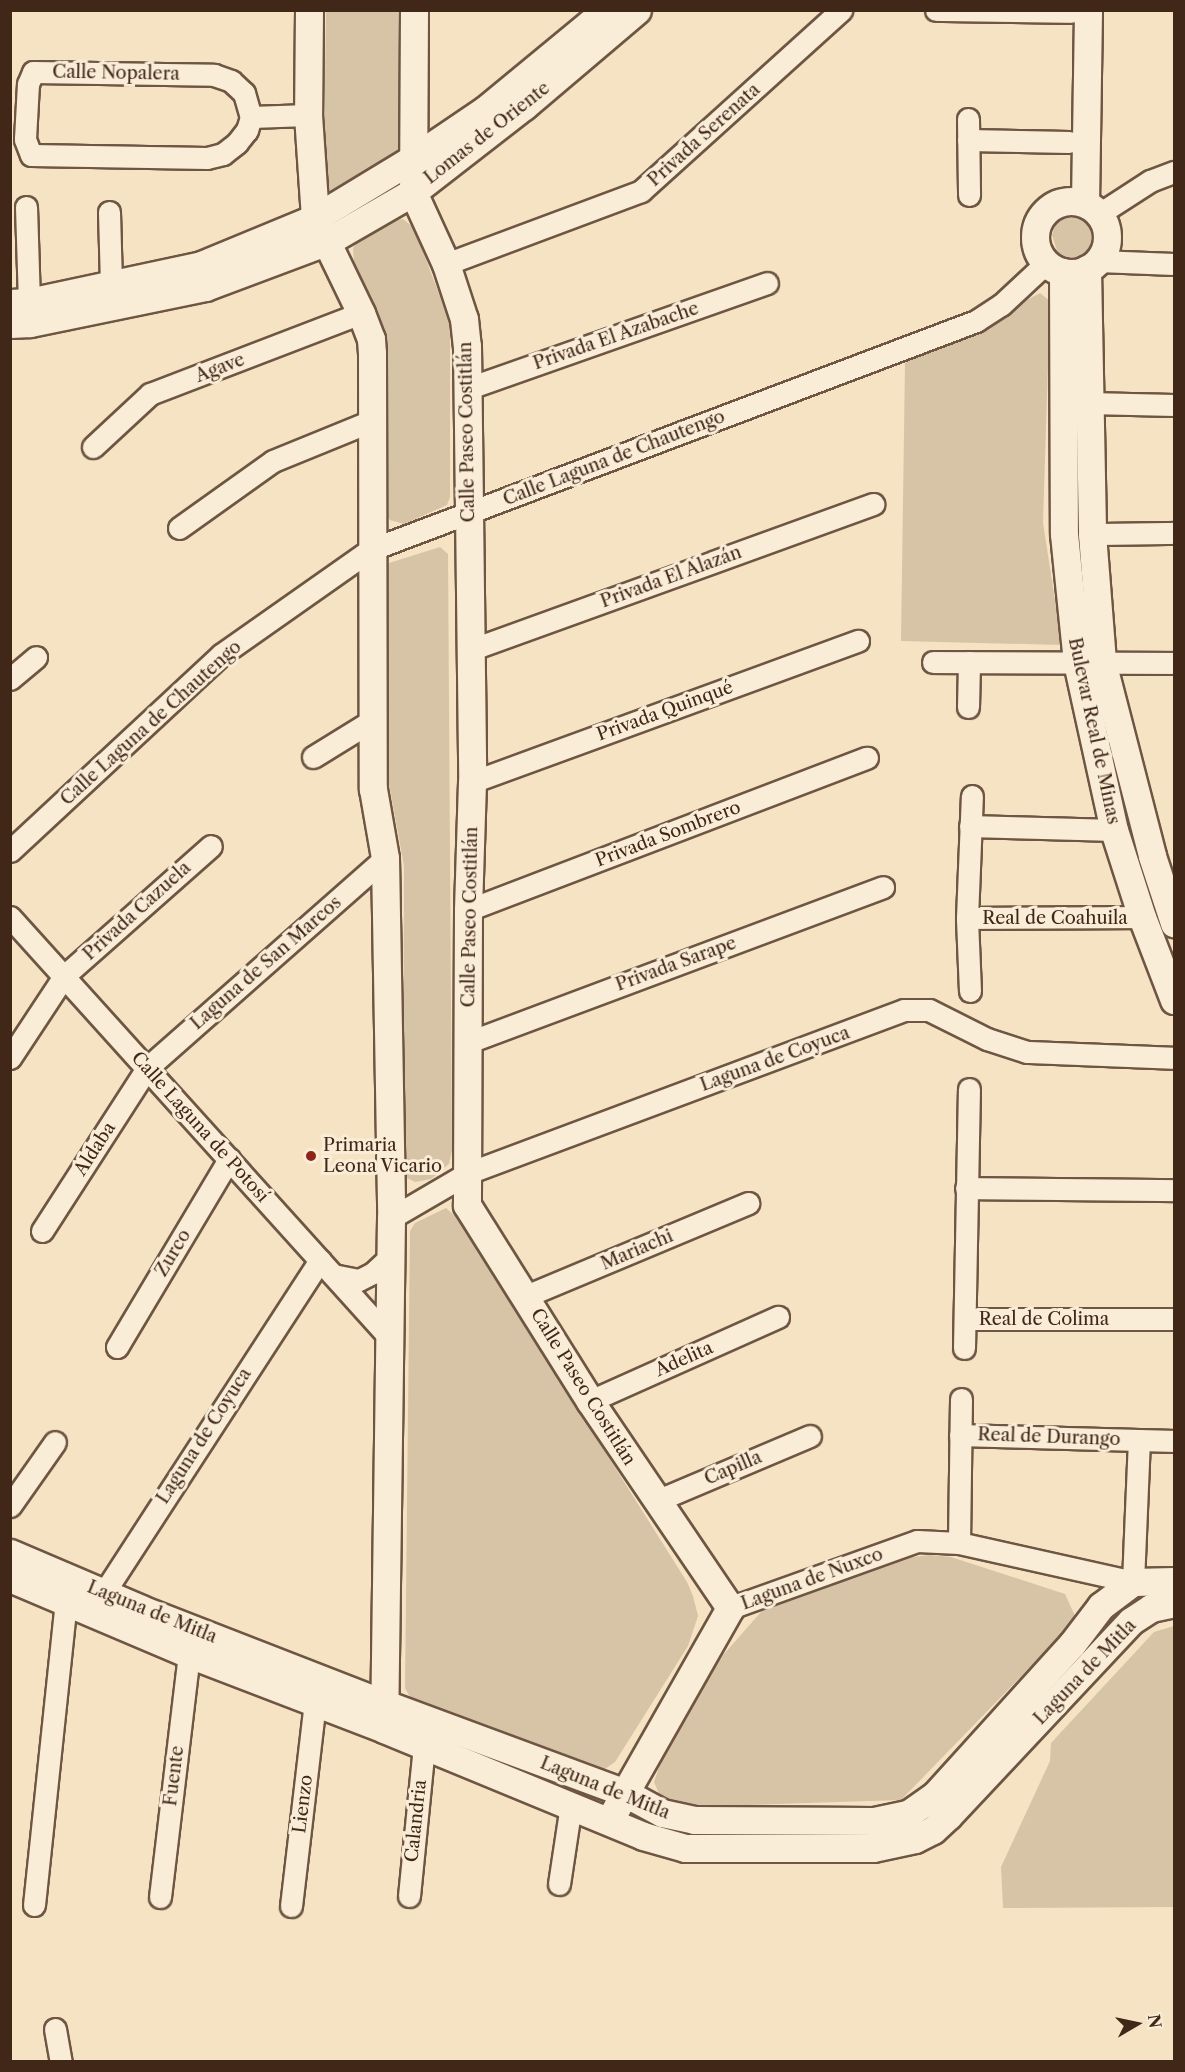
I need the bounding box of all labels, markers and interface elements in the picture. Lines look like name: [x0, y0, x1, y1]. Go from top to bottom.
street label: Calle Nopalera: [52, 61, 180, 85]
street label: Lomas de Oriente: [420, 77, 554, 189]
street label: Privada Serenata: [643, 79, 765, 191]
street label: Privada El Azabache: [530, 297, 702, 375]
street label: Calle Paseo Costitlán: [455, 341, 479, 523]
street label: Agave: [192, 349, 248, 387]
street label: Calle Laguna de Chautengo: [500, 406, 728, 510]
street label: Privada El Alazán: [597, 541, 745, 613]
street label: Bulevar Real de Minas: [1064, 635, 1124, 827]
street label: Calle Laguna de Chautengo: [56, 636, 246, 810]
street label: Privada Quinqué: [594, 676, 736, 746]
street label: Privada Sombrero: [592, 796, 744, 872]
street label: Calle Paseo Costitlán: [458, 826, 482, 1008]
street label: Privada Cazuela: [79, 857, 195, 965]
street label: Laguna de San Marcos: [186, 892, 346, 1034]
street label: Real de Coahuila: [982, 907, 1128, 929]
street label: Privada Sarape: [613, 932, 739, 996]
street label: Laguna de Coyuca: [697, 1022, 853, 1096]
street label: Calle Laguna de Potosí: [127, 1047, 273, 1207]
street label: Aldaba: [70, 1118, 120, 1180]
place label: Primaria Leona Vicario: [323, 1135, 443, 1178]
marker: Primaria Leona Vicario: [304, 1149, 318, 1163]
street label: Mariachi: [598, 1225, 676, 1275]
street label: Zurco: [151, 1226, 195, 1280]
street label: Calle Paseo Costitlán: [526, 1305, 640, 1469]
street label: Real de Colima: [979, 1308, 1109, 1330]
street label: Adelita: [652, 1337, 716, 1381]
street label: Laguna de Coyuca: [152, 1364, 256, 1508]
street label: Real de Durango: [977, 1424, 1121, 1450]
street label: Capilla: [701, 1446, 765, 1490]
street label: Laguna de Nuxco: [738, 1543, 886, 1615]
street label: Laguna de Mitla: [84, 1576, 220, 1648]
street label: Laguna de Mitla: [1029, 1615, 1141, 1729]
street label: Fuente: [160, 1745, 188, 1807]
street label: Laguna de Mitla: [537, 1752, 673, 1824]
street label: Lienzo: [289, 1773, 317, 1835]
street label: Calandria: [401, 1779, 431, 1863]
north arrow: [1107, 1994, 1167, 2054]
text: N: [1144, 2013, 1166, 2030]

